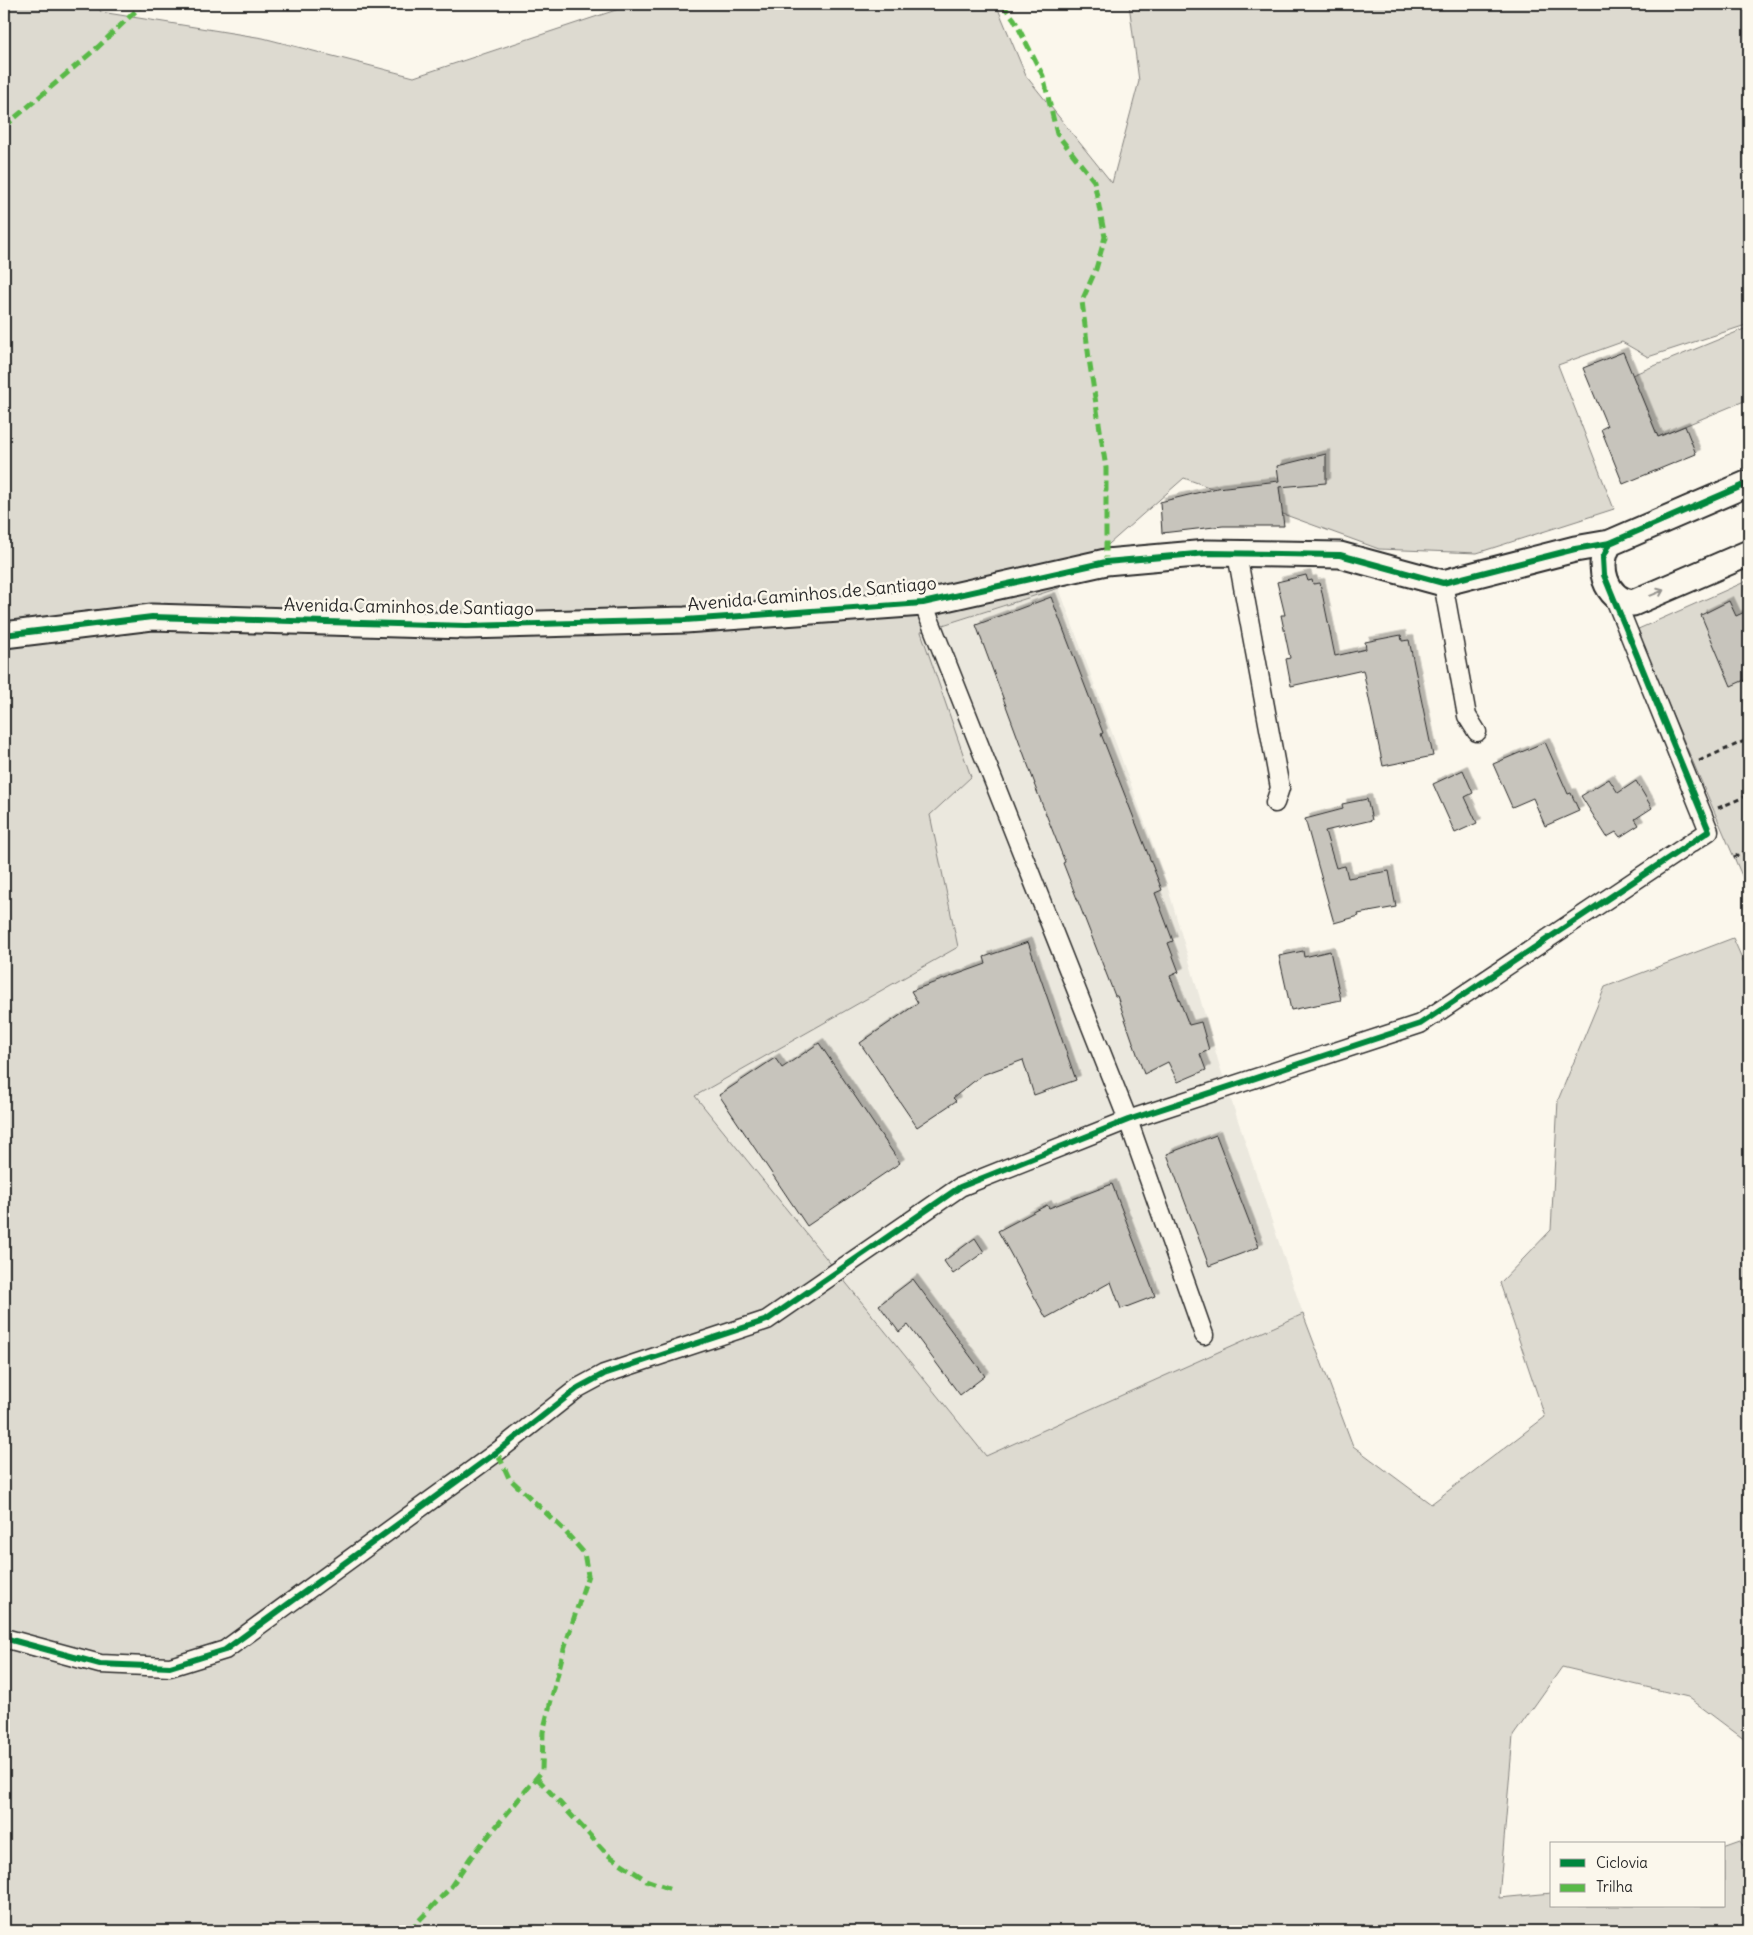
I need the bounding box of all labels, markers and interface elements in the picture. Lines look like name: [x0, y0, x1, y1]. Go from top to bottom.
street label: Avenida Caminhos de Santiago: [686, 571, 938, 616]
one-way arrow: [1649, 588, 1664, 598]
street label: Avenida Caminhos de Santiago: [284, 593, 534, 620]
legend: [1550, 1842, 1726, 1908]
text: Ciclovia: [1596, 1853, 1648, 1872]
text: Trilha: [1596, 1877, 1633, 1896]

